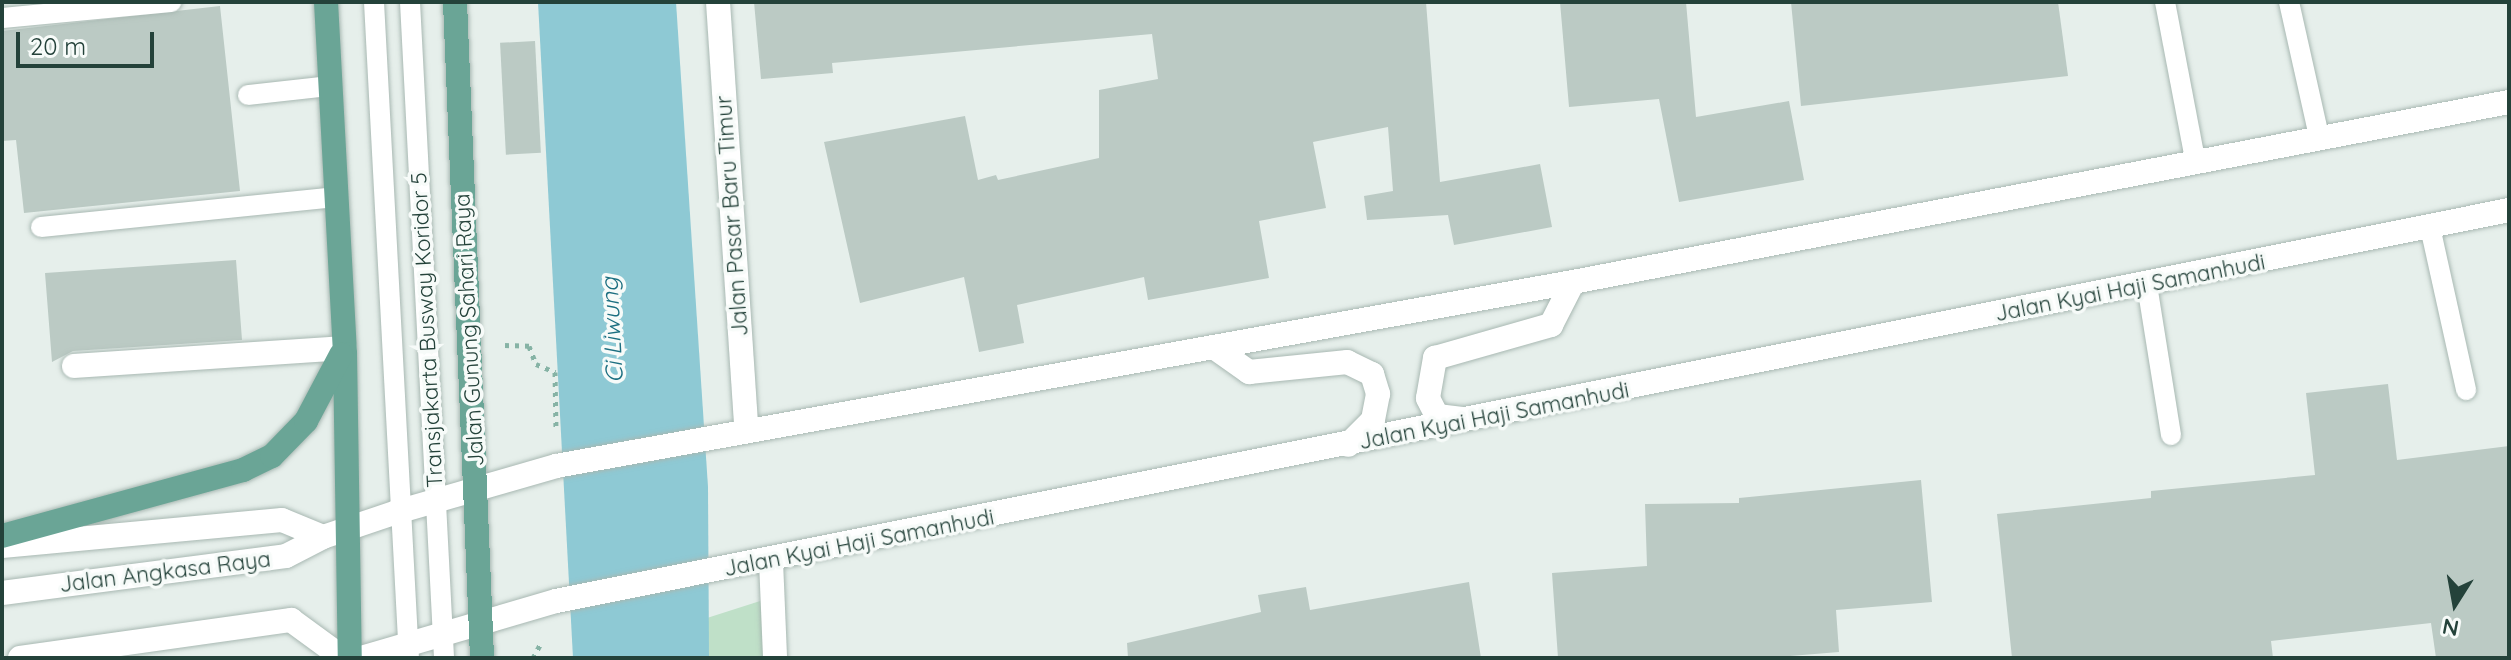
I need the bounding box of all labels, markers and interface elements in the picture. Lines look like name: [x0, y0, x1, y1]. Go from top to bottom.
scale bar: [20, 16, 158, 66]
text: 20 m: [30, 31, 86, 61]
street label: Jalan Pasar Baru Timur: [710, 95, 754, 337]
street label: Transjakarta Busway Koridor 5: [406, 172, 448, 488]
street label: Jalan Gunung Sahari Raya: [449, 193, 489, 467]
street label: Jalan Kyai Haji Samanhudi: [1993, 249, 2267, 327]
water label: Ci Liwung: [595, 276, 629, 384]
street label: Jalan Kyai Haji Samanhudi: [1357, 377, 1631, 455]
street label: Jalan Kyai Haji Samanhudi: [722, 504, 996, 582]
street label: Jalan Angkasa Raya: [58, 546, 272, 598]
north arrow: [2415, 564, 2495, 644]
text: N: [2440, 612, 2461, 643]

